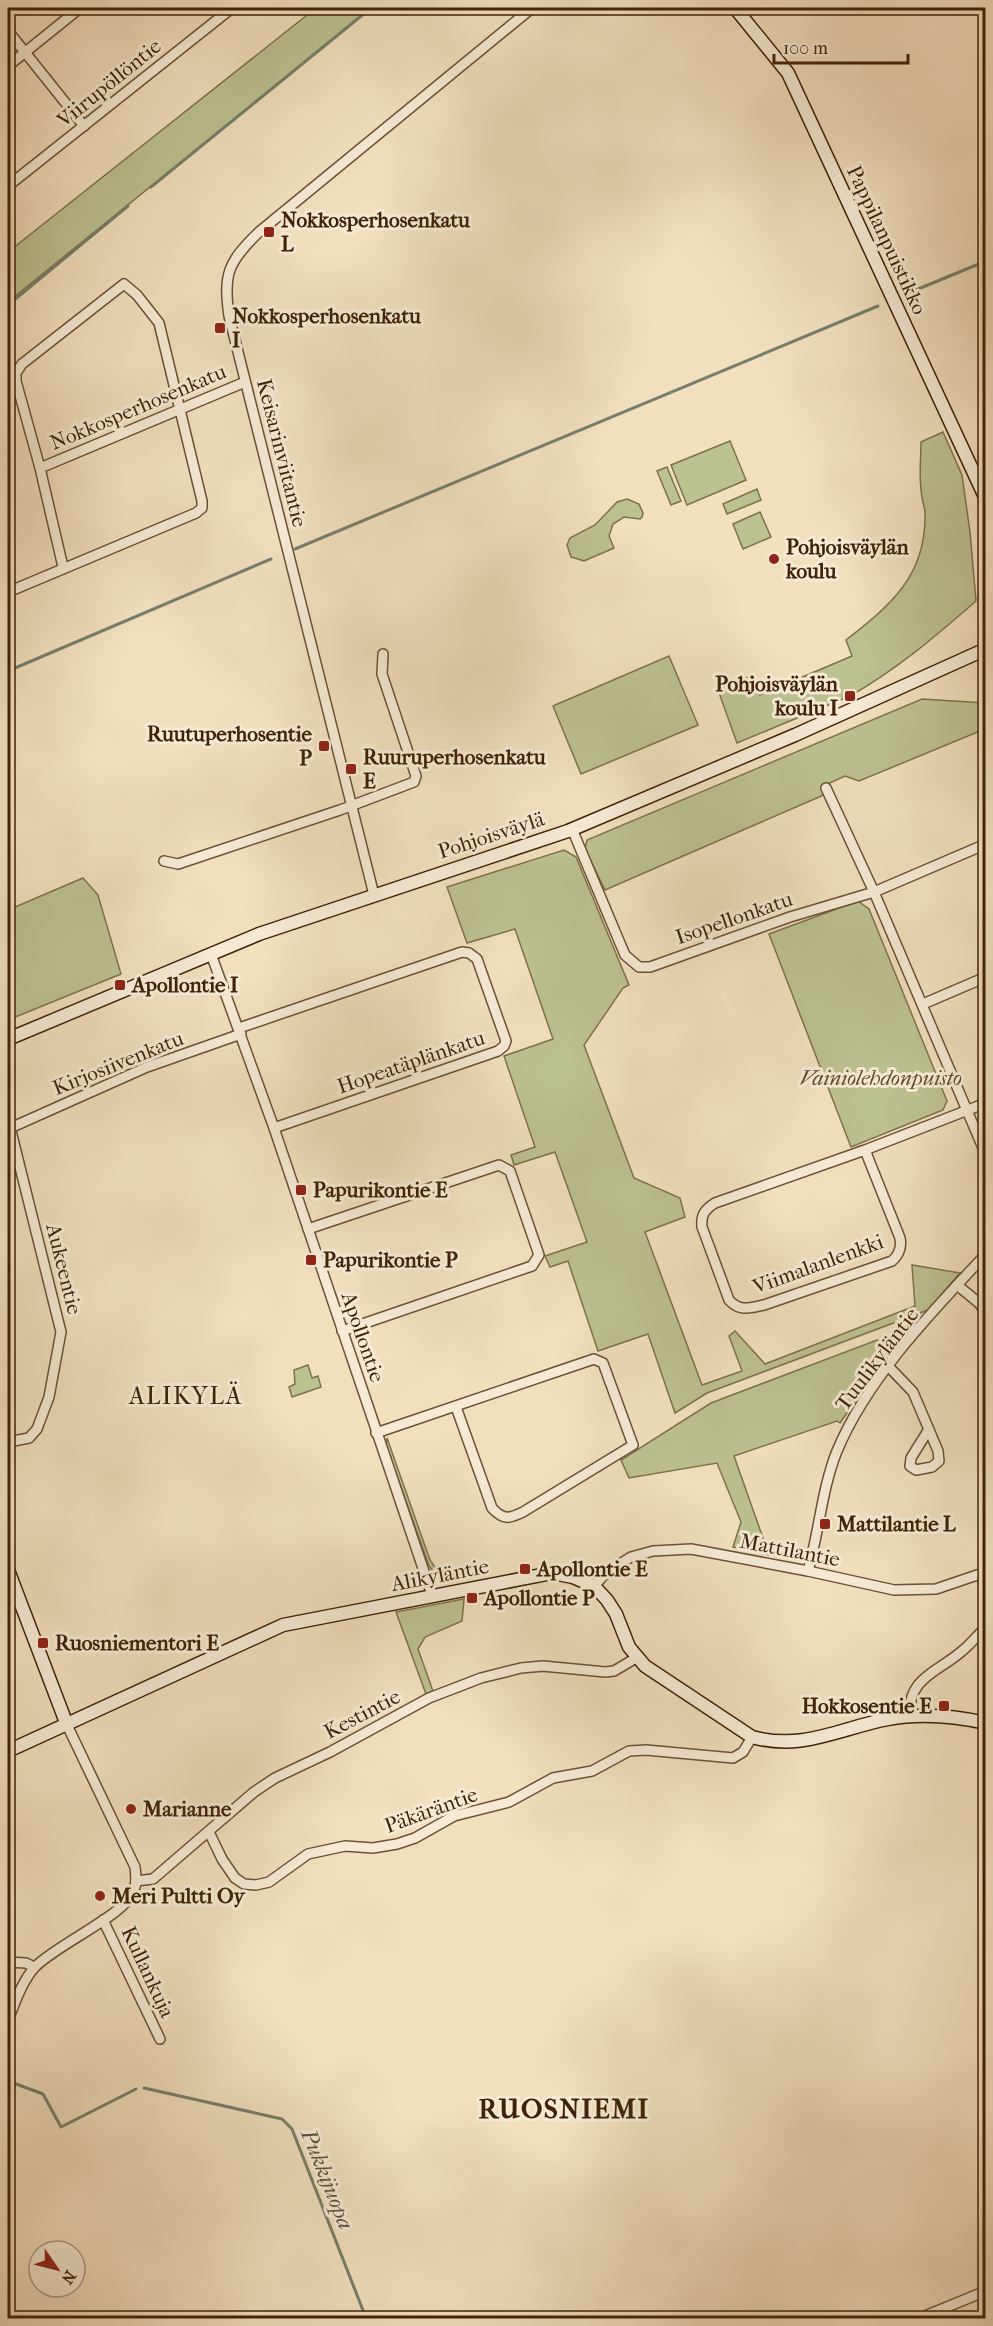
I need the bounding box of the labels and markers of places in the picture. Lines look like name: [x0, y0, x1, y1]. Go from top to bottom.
place label: Nokkosperhosenkatu L: [281, 208, 470, 256]
marker: Nokkosperhosenkatu L: [262, 225, 276, 239]
place label: Nokkosperhosenkatu I: [232, 304, 421, 352]
marker: Nokkosperhosenkatu I: [213, 321, 227, 335]
place label: Pohjoisväylän koulu: [785, 535, 909, 583]
marker: Pohjoisväylän koulu: [767, 552, 781, 566]
place label: Pohjoisväylän koulu I: [715, 672, 839, 720]
marker: Pohjoisväylän koulu I: [843, 689, 857, 703]
place label: Ruutuperhosentie P: [147, 722, 313, 770]
marker: Ruutuperhosentie P: [317, 739, 331, 753]
place label: Ruuruperhosenkatu E: [363, 745, 546, 793]
marker: Ruuruperhosenkatu E: [344, 762, 358, 776]
place label: Apollontie I: [130, 973, 239, 997]
marker: Apollontie I: [113, 978, 127, 992]
place label: Papurikontie E: [313, 1178, 448, 1202]
marker: Papurikontie E: [294, 1183, 308, 1197]
place label: Papurikontie P: [323, 1248, 458, 1272]
marker: Papurikontie P: [304, 1253, 318, 1267]
place label: Mattilantie L: [836, 1512, 956, 1536]
marker: Mattilantie L: [818, 1517, 832, 1531]
place label: Apollontie E: [535, 1557, 648, 1581]
marker: Apollontie E: [518, 1562, 532, 1576]
place label: Apollontie P: [482, 1586, 595, 1610]
marker: Apollontie P: [465, 1591, 479, 1605]
place label: Ruosniementori E: [55, 1631, 219, 1655]
marker: Ruosniementori E: [36, 1636, 50, 1650]
place label: Hokkosentie E: [802, 1694, 932, 1718]
marker: Hokkosentie E: [937, 1699, 951, 1713]
place label: Marianne: [142, 1797, 232, 1821]
marker: Marianne: [124, 1802, 138, 1816]
place label: Meri Pultti Oy: [111, 1884, 247, 1908]
marker: Meri Pultti Oy: [93, 1889, 107, 1903]

